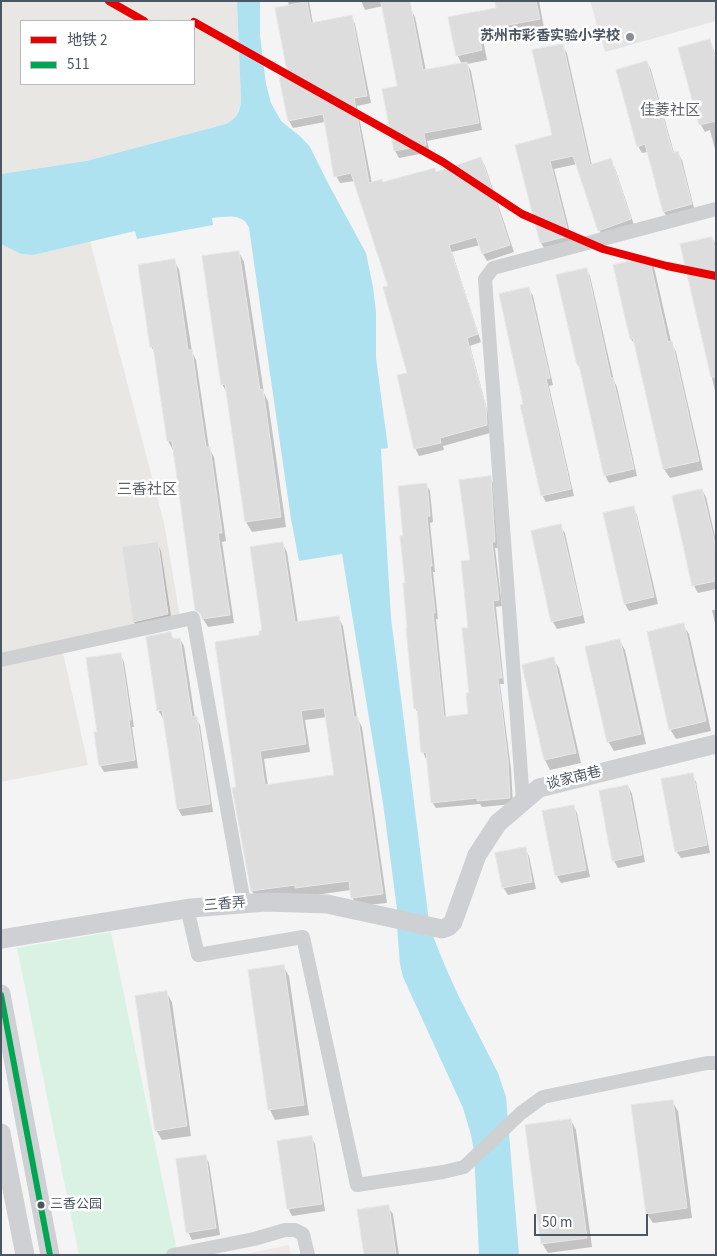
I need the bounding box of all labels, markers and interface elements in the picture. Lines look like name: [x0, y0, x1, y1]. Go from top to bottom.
legend: [20, 20, 195, 85]
place label: 苏州市彩香实验小学校: [480, 29, 620, 45]
text: 地铁 2: [67, 30, 107, 51]
marker: 苏州市彩香实验小学校: [624, 31, 636, 43]
text: 511: [67, 54, 89, 75]
district label: 佳菱社区: [640, 103, 700, 121]
district label: 三香社区: [117, 482, 177, 500]
street label: 谈家南巷: [545, 764, 603, 794]
street label: 三香弄: [203, 895, 247, 915]
place label: 三香公园: [50, 1197, 102, 1213]
marker: 三香公园: [36, 1200, 46, 1210]
scale bar: [537, 1204, 651, 1236]
text: 50 m: [542, 1212, 572, 1233]

